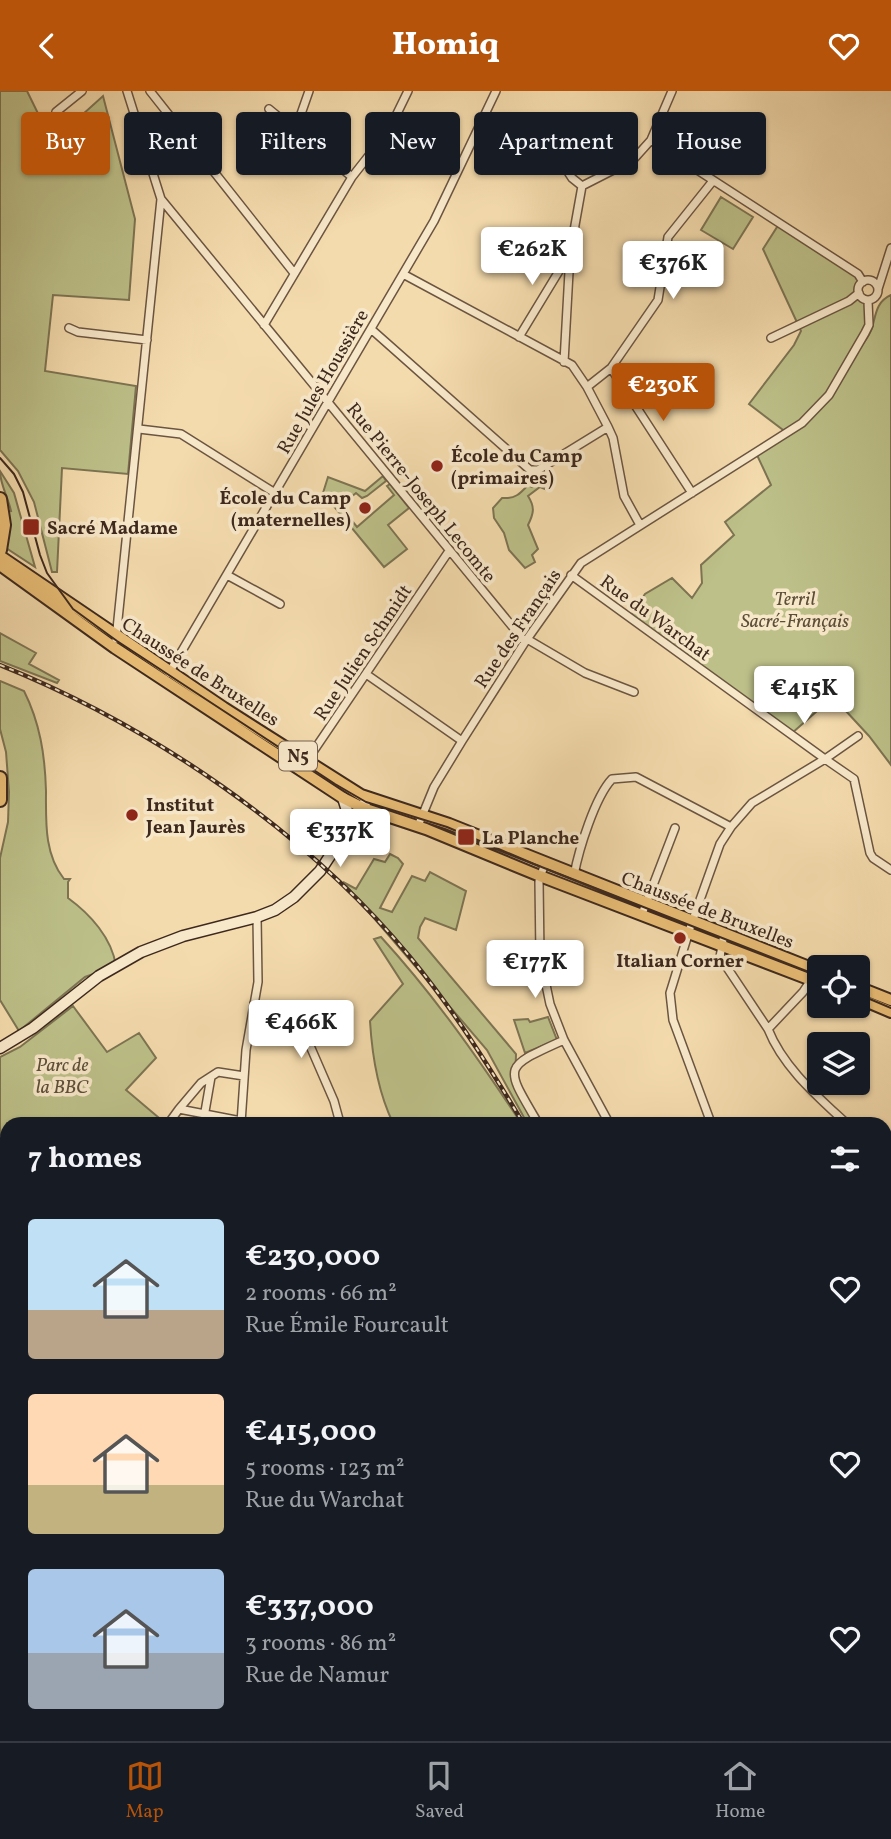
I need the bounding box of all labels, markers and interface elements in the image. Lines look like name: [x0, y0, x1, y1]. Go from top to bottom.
text: Homiq: [392, 24, 499, 68]
icon: back: [28, 27, 66, 65]
icon: heart: [825, 27, 863, 65]
chip: Buy: [21, 112, 110, 175]
chip: Rent: [124, 112, 222, 175]
chip: Filters: [236, 112, 351, 175]
chip: New: [365, 112, 460, 175]
chip: Apartment: [474, 112, 638, 175]
chip: House: [652, 112, 766, 175]
pin: €262K: [483, 227, 581, 287]
text: €262K: [497, 234, 567, 266]
pin: €376K: [624, 241, 722, 301]
text: €376K: [639, 248, 707, 280]
street label: Rue Jules Houssière: [272, 305, 376, 459]
pin: €230K: [614, 363, 712, 423]
text: €230K: [628, 370, 698, 402]
street label: Rue Pierre-Joseph Lecomte: [340, 398, 501, 589]
place label: École du Camp (primaires): [451, 444, 582, 492]
marker: École du Camp (primaires): [429, 458, 445, 474]
place label: École du Camp (maternelles): [220, 486, 351, 534]
marker: École du Camp (maternelles): [357, 500, 373, 516]
place label: Sacré Madame: [47, 516, 178, 542]
marker: Sacré Madame: [21, 517, 41, 537]
street label: Rue des Français: [469, 564, 568, 694]
street label: Rue du Warchat: [594, 569, 716, 668]
street label: Rue Julien Schmidt: [308, 580, 419, 726]
park label: Terril Sacré-Français: [741, 587, 849, 635]
street label: Chaussée de Bruxelles: [116, 612, 284, 733]
pin: €415K: [755, 667, 853, 726]
text: €415K: [770, 673, 838, 705]
road number: N5: [279, 741, 317, 771]
place label: Institut Jean Jaurès: [145, 793, 246, 841]
marker: Institut Jean Jaurès: [124, 807, 140, 823]
pin: €337K: [291, 809, 389, 869]
text: €337K: [306, 816, 374, 848]
place label: La Planche: [482, 826, 580, 852]
marker: La Planche: [456, 827, 476, 847]
street label: Chaussée de Bruxelles: [617, 866, 797, 956]
marker: Italian Corner: [672, 930, 688, 946]
pin: €177K: [486, 941, 584, 1000]
text: €177K: [503, 947, 567, 979]
place label: Italian Corner: [616, 949, 744, 975]
map controls: [807, 955, 870, 1095]
button: locate: [807, 955, 870, 1018]
pin: €466K: [252, 1000, 350, 1060]
text: €466K: [265, 1007, 337, 1039]
button: layers: [807, 1032, 870, 1095]
park label: Parc de la BBC: [36, 1053, 89, 1101]
text: 7 homes: [28, 1138, 142, 1180]
icon: filters: [826, 1140, 864, 1178]
text: €230,000: [245, 1236, 380, 1278]
icon: home: [84, 1247, 168, 1331]
icon: heart: [826, 1270, 864, 1308]
text: 2 rooms · 66 m²: [245, 1278, 397, 1310]
text: Rue Émile Fourcault: [245, 1310, 449, 1342]
text: €415,000: [245, 1411, 376, 1453]
icon: home: [84, 1422, 168, 1506]
icon: heart: [826, 1445, 864, 1483]
text: 5 rooms · 123 m²: [245, 1453, 405, 1485]
text: Rue du Warchat: [245, 1485, 404, 1517]
text: €337,000: [245, 1586, 374, 1628]
icon: home: [84, 1597, 168, 1681]
icon: heart: [826, 1620, 864, 1658]
text: 3 rooms · 86 m²: [245, 1628, 396, 1660]
text: Rue de Namur: [245, 1660, 389, 1692]
tab: Map: [126, 1757, 164, 1825]
tab: Saved: [415, 1757, 464, 1825]
tab: Home: [715, 1757, 765, 1825]

